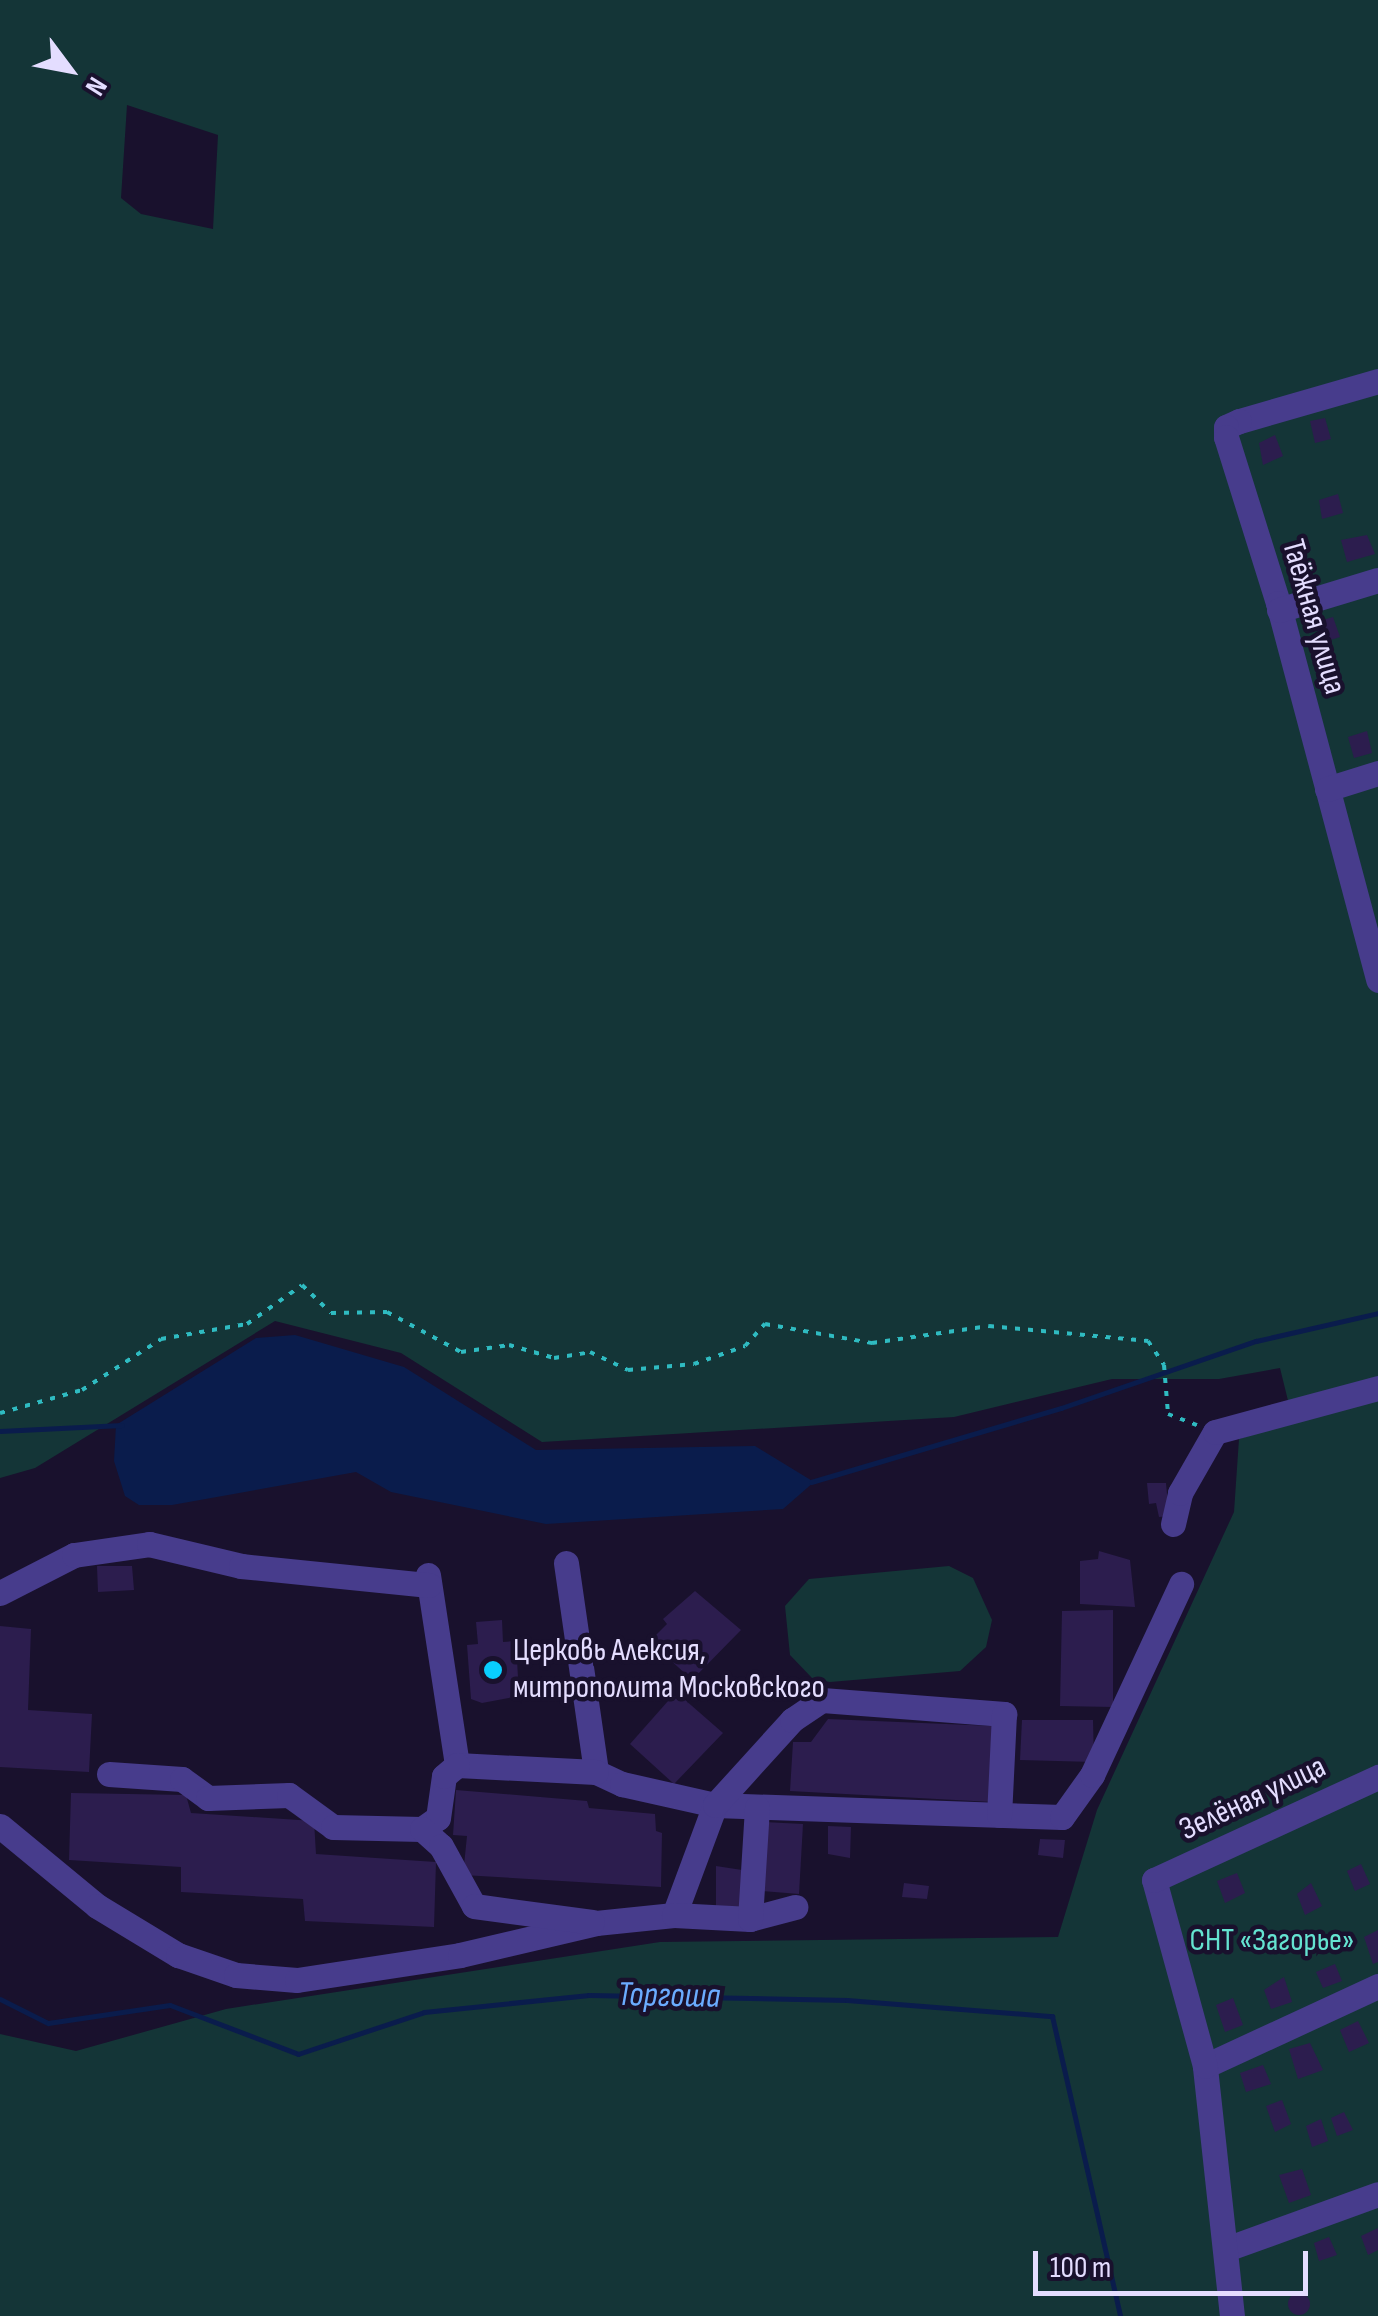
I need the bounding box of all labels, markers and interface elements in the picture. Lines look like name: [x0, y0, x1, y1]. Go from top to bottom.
north arrow: [20, 20, 120, 120]
text: N: [78, 71, 114, 101]
street label: Таёжная улица: [1273, 535, 1353, 699]
place label: Церковь Алексия, митрополита Московского: [513, 1633, 825, 1708]
marker: Церковь Алексия, митрополита Московского: [482, 1659, 504, 1681]
street label: Зелёная улица: [1174, 1748, 1332, 1850]
park label: СНТ «Загорье»: [1190, 1922, 1354, 1960]
water label: Торгоша: [617, 1974, 721, 2018]
scale bar: [1038, 2231, 1313, 2293]
text: 100 m: [1050, 2250, 1111, 2286]

